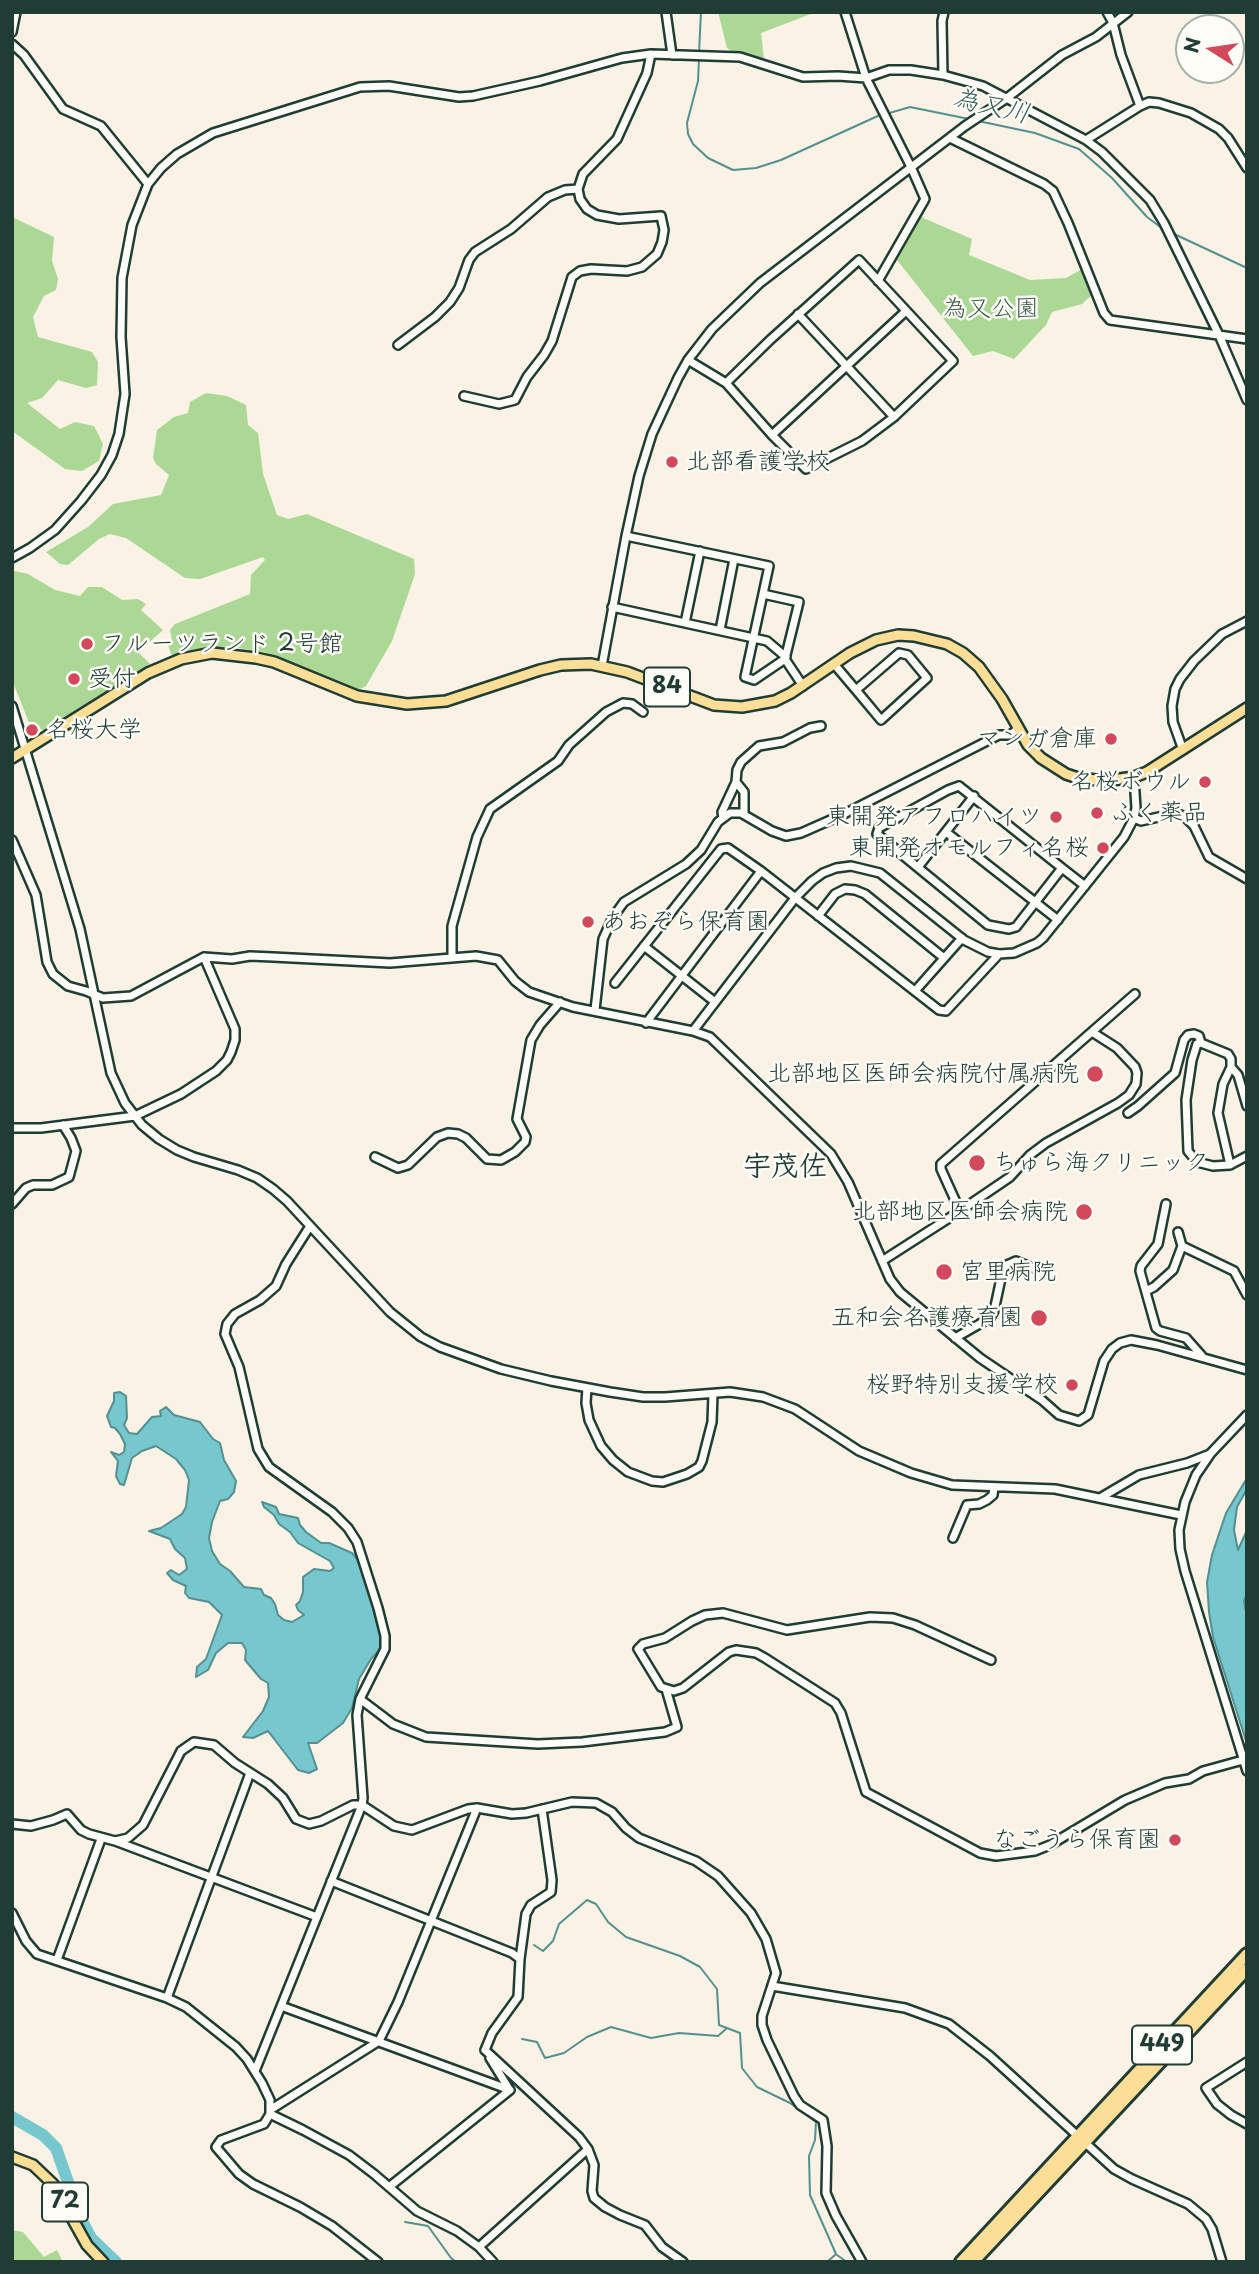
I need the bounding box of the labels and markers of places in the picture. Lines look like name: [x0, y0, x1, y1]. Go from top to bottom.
place label: 北部看護学校: [686, 448, 830, 476]
marker: 北部看護学校: [664, 454, 680, 470]
place label: フルーツランド 2号館: [101, 630, 343, 658]
marker: フルーツランド 2号館: [79, 636, 95, 652]
place label: 受付: [88, 665, 136, 693]
marker: 受付: [66, 671, 82, 687]
place label: 名桜大学: [46, 716, 142, 744]
marker: 名桜大学: [24, 722, 40, 738]
place label: マンガ倉庫: [977, 725, 1097, 753]
marker: マンガ倉庫: [1103, 731, 1119, 747]
place label: 名桜ボウル: [1071, 768, 1191, 796]
marker: 名桜ボウル: [1197, 774, 1213, 790]
place label: ふく薬品: [1111, 799, 1207, 827]
place label: 東開発アフロハイツ: [826, 803, 1042, 831]
marker: ふく薬品: [1089, 805, 1105, 821]
marker: 東開発アフロハイツ: [1048, 809, 1064, 825]
place label: 東開発オモルフィ名桜: [849, 834, 1089, 862]
marker: 東開発オモルフィ名桜: [1095, 840, 1111, 856]
place label: あおぞら保育園: [602, 908, 770, 936]
marker: あおぞら保育園: [580, 914, 596, 930]
place label: 北部地区医師会病院付属病院: [767, 1060, 1079, 1088]
marker: 北部地区医師会病院付属病院: [1085, 1064, 1105, 1084]
place label: ちゅら海クリニック: [993, 1149, 1209, 1177]
marker: ちゅら海クリニック: [967, 1153, 987, 1173]
place label: 北部地区医師会病院: [852, 1198, 1068, 1226]
marker: 北部地区医師会病院: [1074, 1202, 1094, 1222]
place label: 宮里病院: [960, 1258, 1056, 1286]
marker: 宮里病院: [934, 1262, 954, 1282]
place label: 五和会名護療育園: [831, 1304, 1023, 1332]
marker: 五和会名護療育園: [1029, 1308, 1049, 1328]
place label: 桜野特別支援学校: [866, 1371, 1058, 1399]
marker: 桜野特別支援学校: [1064, 1377, 1080, 1393]
place label: なごうら保育園: [993, 1826, 1161, 1854]
marker: なごうら保育園: [1167, 1832, 1183, 1848]

